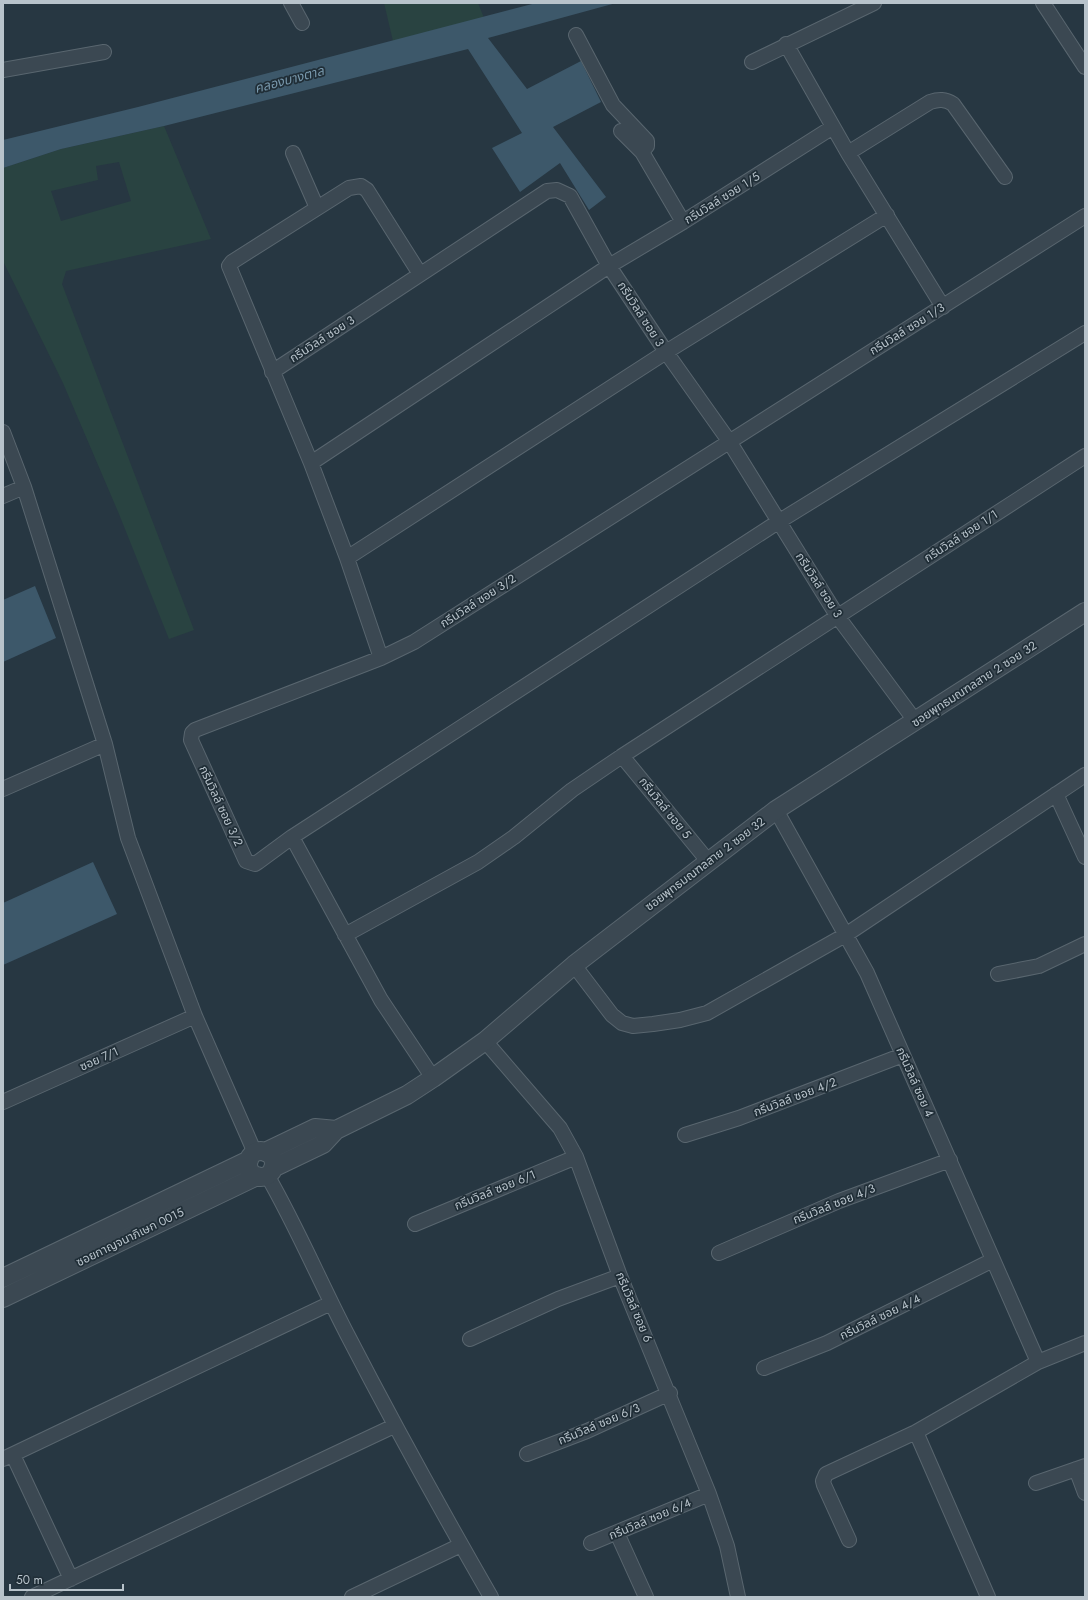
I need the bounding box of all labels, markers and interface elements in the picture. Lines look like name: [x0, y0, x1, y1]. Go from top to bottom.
water label: คลองบางตาล: [252, 61, 326, 98]
street label: กรีนวิลล์ ซอย 1/5: [681, 167, 764, 228]
street label: กรีนวิลล์ ซอย 3: [613, 278, 669, 350]
street label: กรีนวิลล์ ซอย 1/3: [866, 298, 949, 359]
street label: กรีนวิลล์ ซอย 3: [286, 311, 358, 367]
street label: กรีนวิลล์ ซอย 1/1: [921, 505, 1001, 567]
street label: กรีนวิลล์ ซอย 3: [791, 549, 847, 621]
street label: กรีนวิลล์ ซอย 3/2: [436, 570, 520, 632]
street label: ซอยพุทธมณฑลสาย 2 ซอย 32: [908, 637, 1040, 731]
street label: กรีนวิลล์ ซอย 3/2: [194, 763, 248, 850]
street label: กรีนวิลล์ ซอย 5: [635, 773, 696, 843]
street label: ซอยพุทธมณฑลสาย 2 ซอย 32: [641, 813, 769, 915]
street label: ซอย 7/1: [77, 1042, 121, 1076]
street label: กรีนวิลล์ ซอย 4: [892, 1044, 938, 1120]
street label: กรีนวิลล์ ซอย 4/2: [751, 1073, 839, 1121]
street label: กรีนวิลล์ ซอย 6/1: [452, 1165, 538, 1215]
street label: กรีนวิลล์ ซอย 4/3: [790, 1179, 878, 1229]
street label: ซอยกาญจนาภิเษก 0015: [73, 1203, 187, 1271]
street label: กรีนวิลล์ ซอย 6: [611, 1269, 657, 1345]
street label: กรีนวิลล์ ซอย 4/4: [836, 1290, 924, 1344]
street label: กรีนวิลล์ ซอย 6/3: [555, 1398, 643, 1449]
street label: กรีนวิลล์ ซอย 6/4: [606, 1494, 694, 1544]
scale bar: [10, 1566, 123, 1592]
text: 50 m: [16, 1571, 43, 1589]

